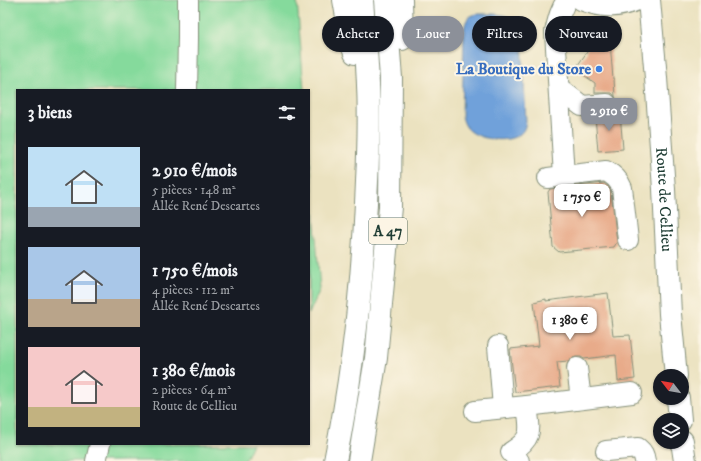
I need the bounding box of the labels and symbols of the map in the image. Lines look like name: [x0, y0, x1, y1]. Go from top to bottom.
place label: La Boutique du Store: [456, 59, 591, 80]
marker: La Boutique du Store: [594, 64, 604, 74]
pin: 2 910 €: [572, 98, 646, 132]
street label: Route de Cellieu: [651, 146, 677, 252]
pin: 1 750 €: [545, 184, 619, 218]
road number: A 47: [369, 218, 407, 244]
pin: 1 380 €: [533, 307, 607, 341]
north arrow: [653, 369, 689, 405]

